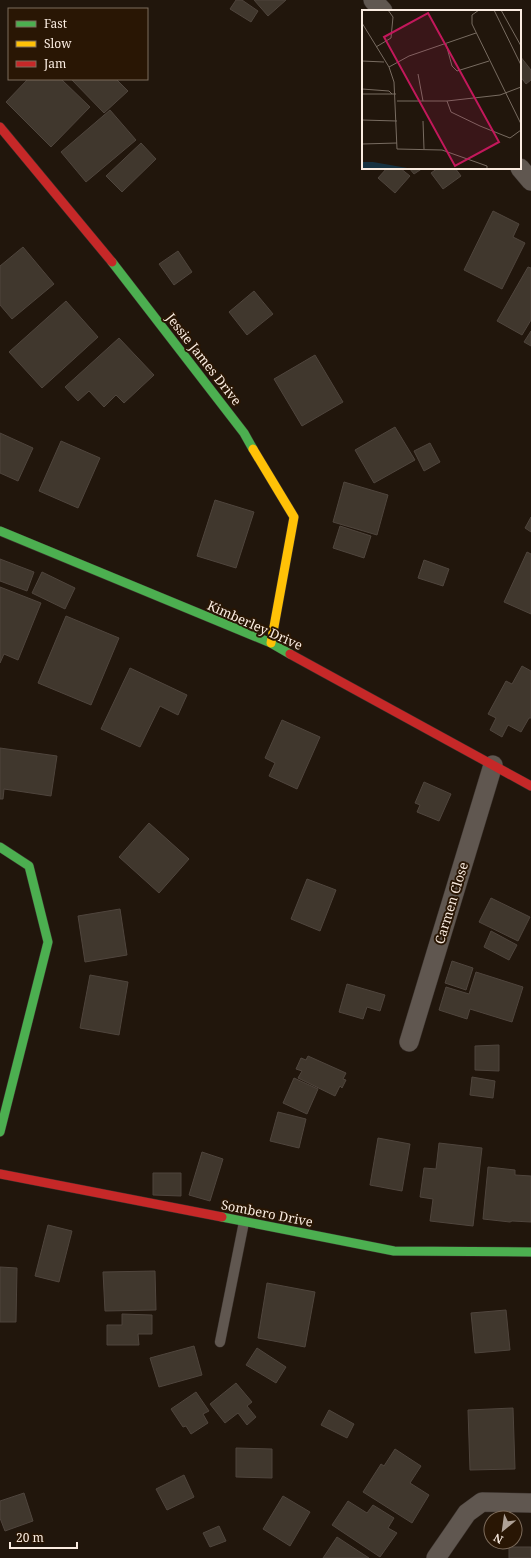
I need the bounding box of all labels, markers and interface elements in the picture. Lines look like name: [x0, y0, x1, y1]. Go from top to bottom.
legend: [8, 8, 148, 80]
inset map: [362, 10, 521, 169]
text: Fast: [44, 15, 67, 32]
text: Slow: [44, 35, 72, 52]
text: Jam: [43, 55, 66, 72]
street label: Jessie James Drive: [162, 308, 246, 409]
street label: Kimberley Drive: [205, 596, 306, 654]
street label: Carmen Close: [430, 860, 472, 946]
street label: Sombero Drive: [220, 1195, 314, 1231]
north arrow: [483, 1510, 523, 1550]
scale bar: [10, 1524, 77, 1550]
text: 20 m: [16, 1529, 44, 1546]
text: N: [490, 1530, 505, 1548]

